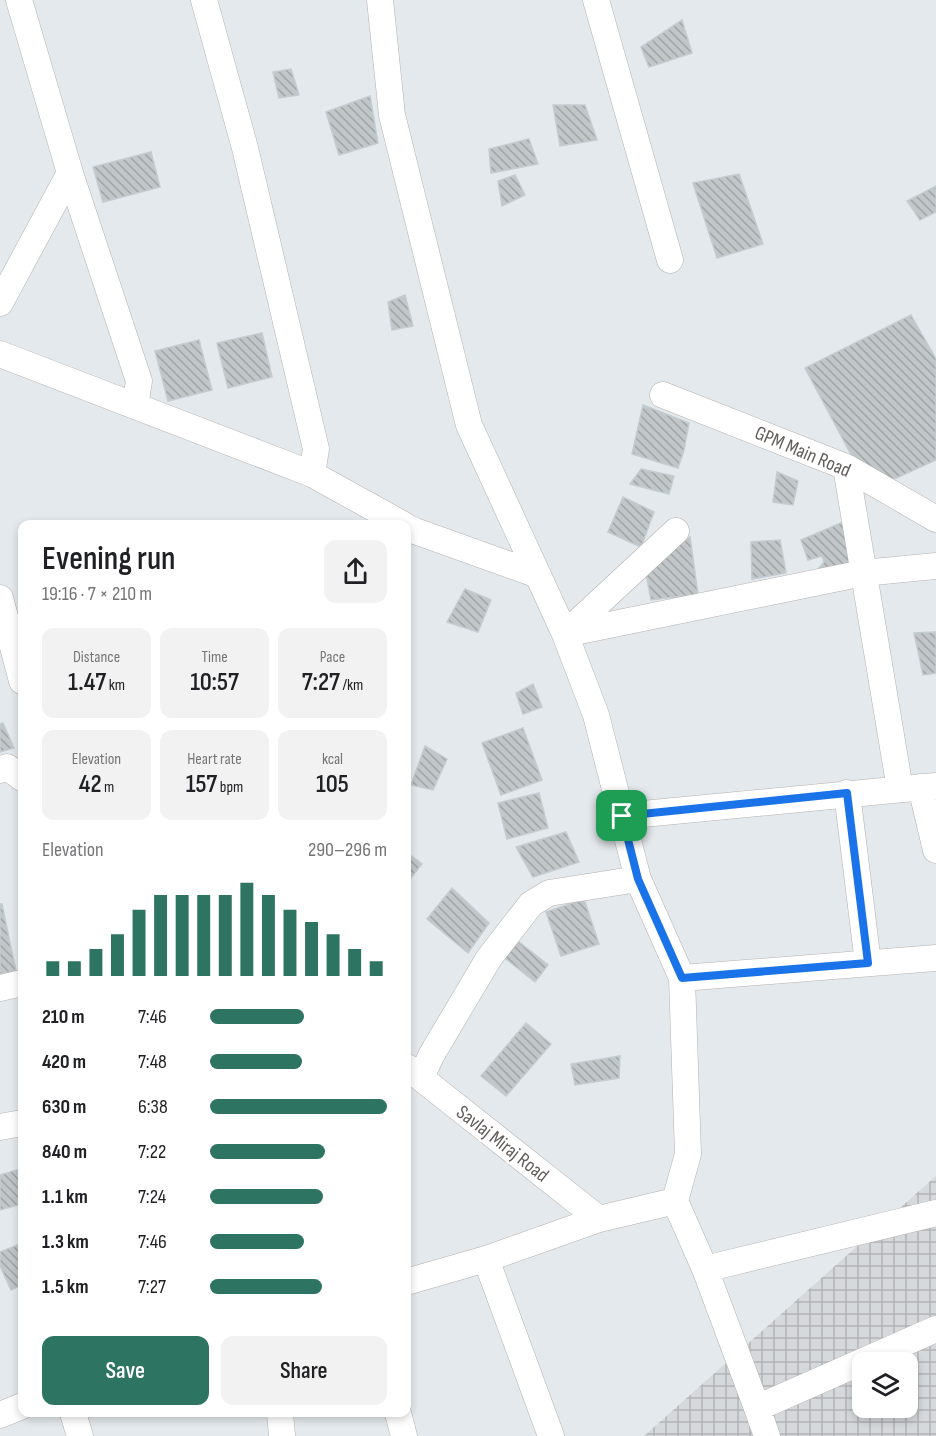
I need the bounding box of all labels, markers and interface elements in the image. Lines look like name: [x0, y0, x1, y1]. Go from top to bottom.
street label: GPM Main Road: [751, 421, 854, 483]
text: Evening run: [42, 539, 176, 579]
button: share: [324, 540, 387, 603]
text: 19:16 · 7 × 210 m: [42, 582, 152, 606]
text: Distance: [73, 648, 120, 667]
text: Time: [201, 648, 228, 667]
text: Pace: [320, 648, 345, 667]
text: 1.47: [68, 667, 106, 698]
text: 10:57: [190, 667, 239, 698]
text: 7:27: [302, 667, 340, 698]
text: km: [106, 676, 125, 695]
text: /km: [340, 676, 363, 695]
text: Elevation: [72, 750, 121, 769]
text: Heart rate: [187, 750, 242, 769]
text: kcal: [322, 750, 343, 769]
text: 42: [79, 769, 101, 800]
text: 157: [186, 769, 217, 800]
text: 105: [316, 769, 349, 800]
text: m: [101, 778, 114, 797]
text: bpm: [217, 778, 243, 797]
pin: [596, 790, 647, 841]
icon: arrive: [605, 799, 638, 832]
text: Elevation: [42, 838, 104, 862]
text: 290–296 m: [308, 838, 387, 862]
text: 210 m: [42, 1005, 85, 1029]
text: 7:46: [138, 1005, 167, 1029]
text: 420 m: [42, 1050, 86, 1074]
text: 7:48: [138, 1050, 167, 1074]
text: 630 m: [42, 1095, 86, 1119]
text: 6:38: [138, 1095, 168, 1119]
street label: Savlaj Miraj Road: [451, 1100, 553, 1187]
text: 840 m: [42, 1140, 87, 1164]
text: 7:22: [138, 1140, 166, 1164]
text: 1.1 km: [42, 1185, 88, 1209]
text: 7:24: [138, 1185, 166, 1209]
text: 1.3 km: [42, 1230, 89, 1254]
text: 7:46: [138, 1230, 167, 1254]
text: 1.5 km: [42, 1275, 88, 1299]
text: 7:27: [138, 1275, 166, 1299]
button: Save: [42, 1336, 209, 1405]
button: Share: [221, 1336, 387, 1405]
map controls: [852, 1352, 918, 1418]
button: layers: [852, 1352, 918, 1418]

